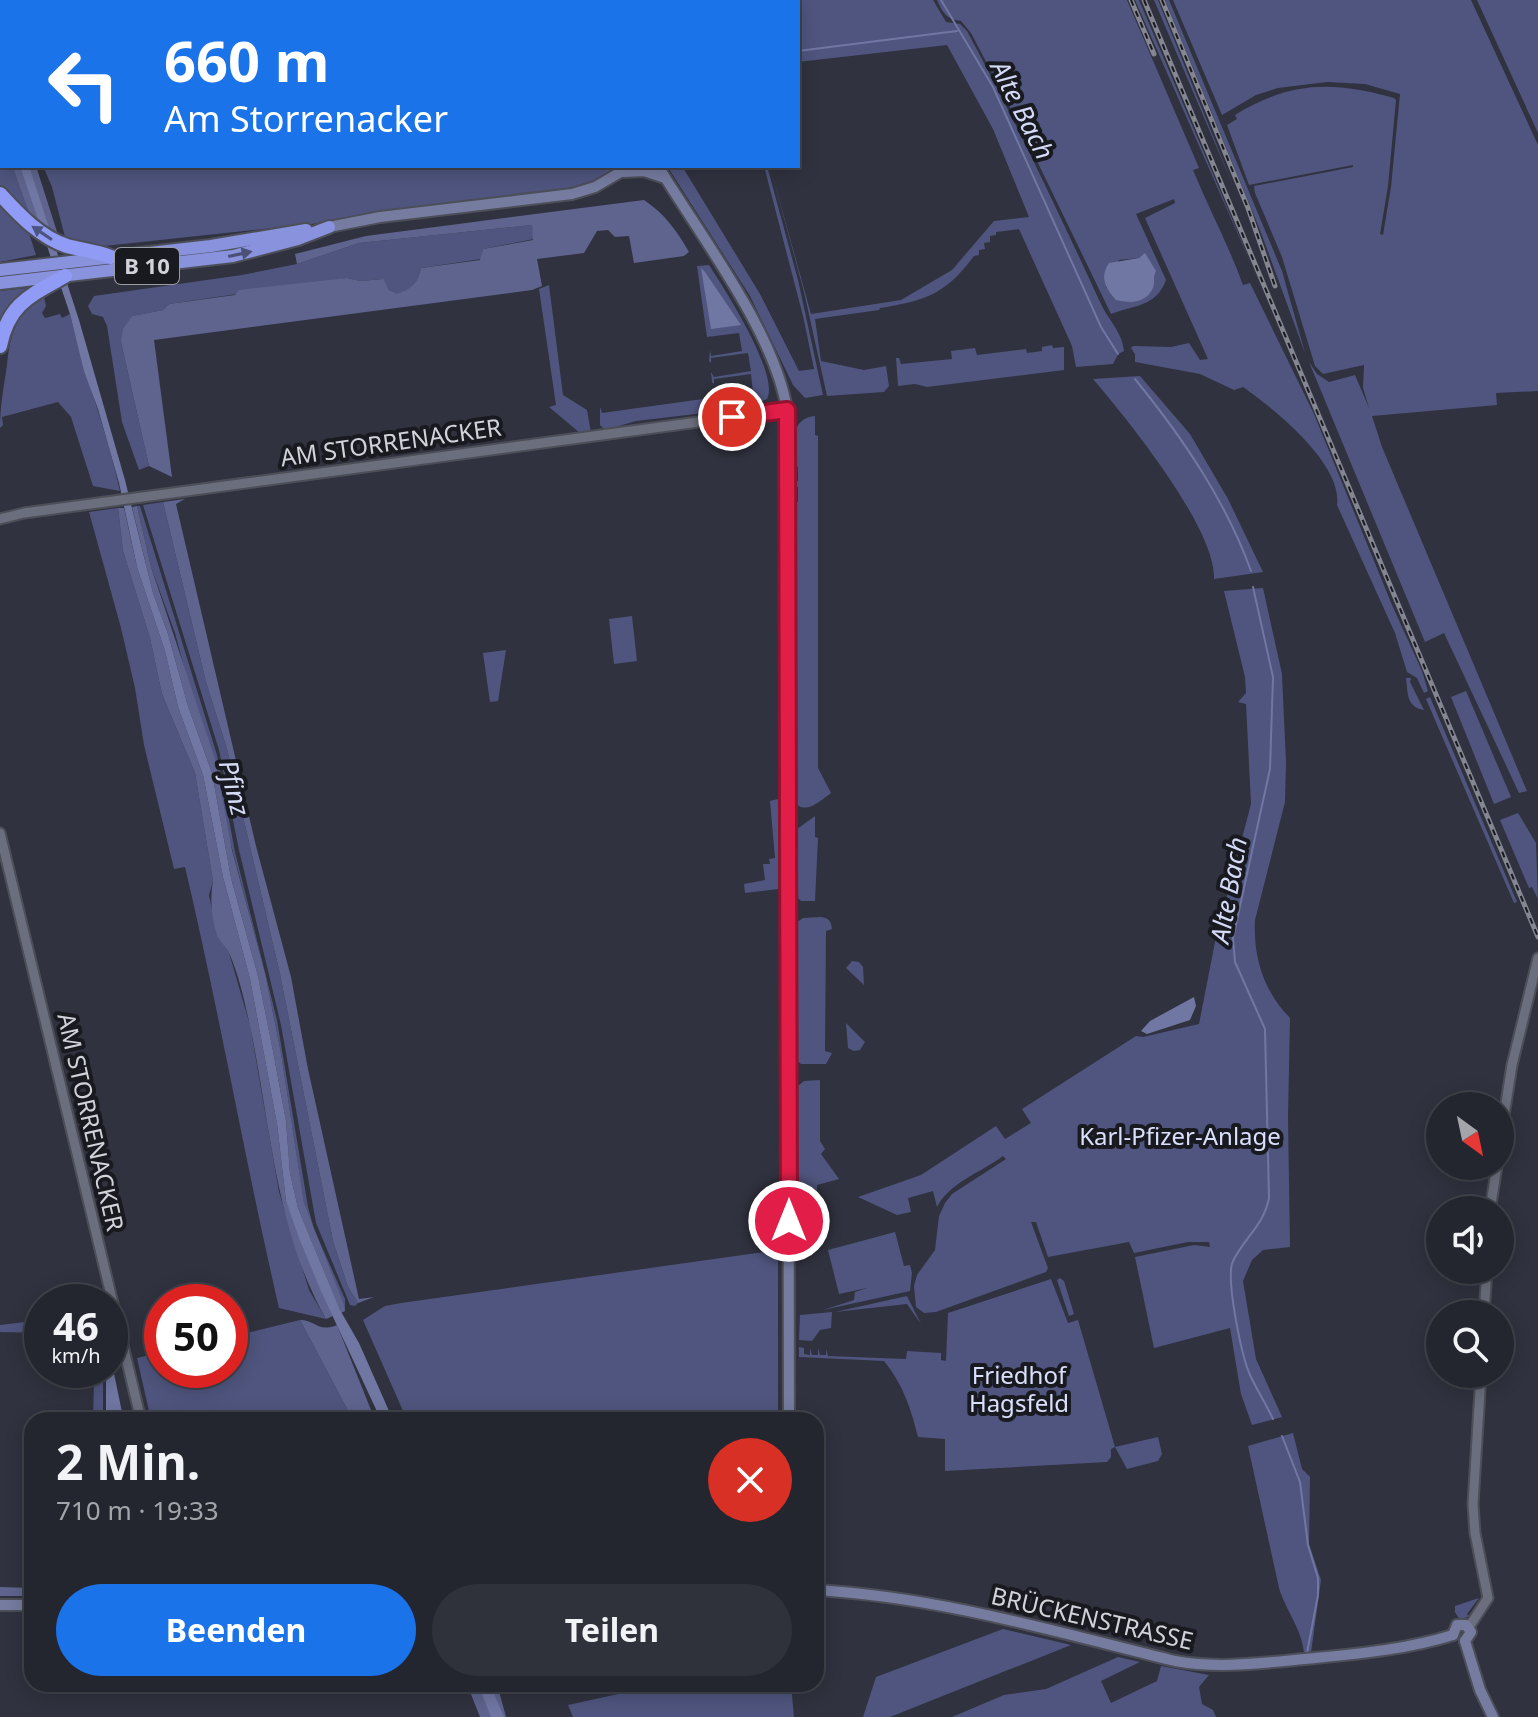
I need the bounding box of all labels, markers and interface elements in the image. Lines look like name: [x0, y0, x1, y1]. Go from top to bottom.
text: 660 m: [164, 22, 329, 98]
icon: left: [32, 32, 136, 136]
water label: Alte Bach: [982, 52, 1063, 165]
text: Am Storrenacker: [164, 94, 448, 143]
one-way arrow: [32, 225, 53, 240]
one-way arrow: [227, 247, 252, 260]
road number: B 10: [115, 248, 179, 284]
pin: [698, 383, 766, 451]
icon: arrive: [710, 395, 754, 439]
street label: AM STORRENACKER: [278, 410, 503, 473]
water label: Pfinz: [211, 756, 259, 820]
water label: Alte Bach: [1201, 834, 1255, 948]
street label: AM STORRENACKER: [50, 1009, 133, 1234]
north arrow: [1426, 1092, 1514, 1180]
map controls: [1426, 1092, 1514, 1388]
park label: Karl-Pfizer-Anlage: [1079, 1119, 1281, 1152]
position arrow: [747, 1179, 831, 1263]
button: sound: [1426, 1196, 1514, 1284]
speed limit sign: 50: [144, 1284, 248, 1388]
text: 46: [53, 1298, 99, 1353]
button: search: [1426, 1300, 1514, 1388]
text: km/h: [51, 1342, 101, 1369]
park label: Friedhof Hagsfeld: [969, 1358, 1069, 1419]
text: 2 Min.: [56, 1429, 200, 1494]
button: close: [708, 1438, 792, 1522]
text: 710 m · 19:33: [56, 1492, 219, 1528]
street label: BRÜCKENSTRASSE: [988, 1578, 1196, 1657]
button: Beenden: [56, 1584, 416, 1676]
button: Teilen: [432, 1584, 792, 1676]

